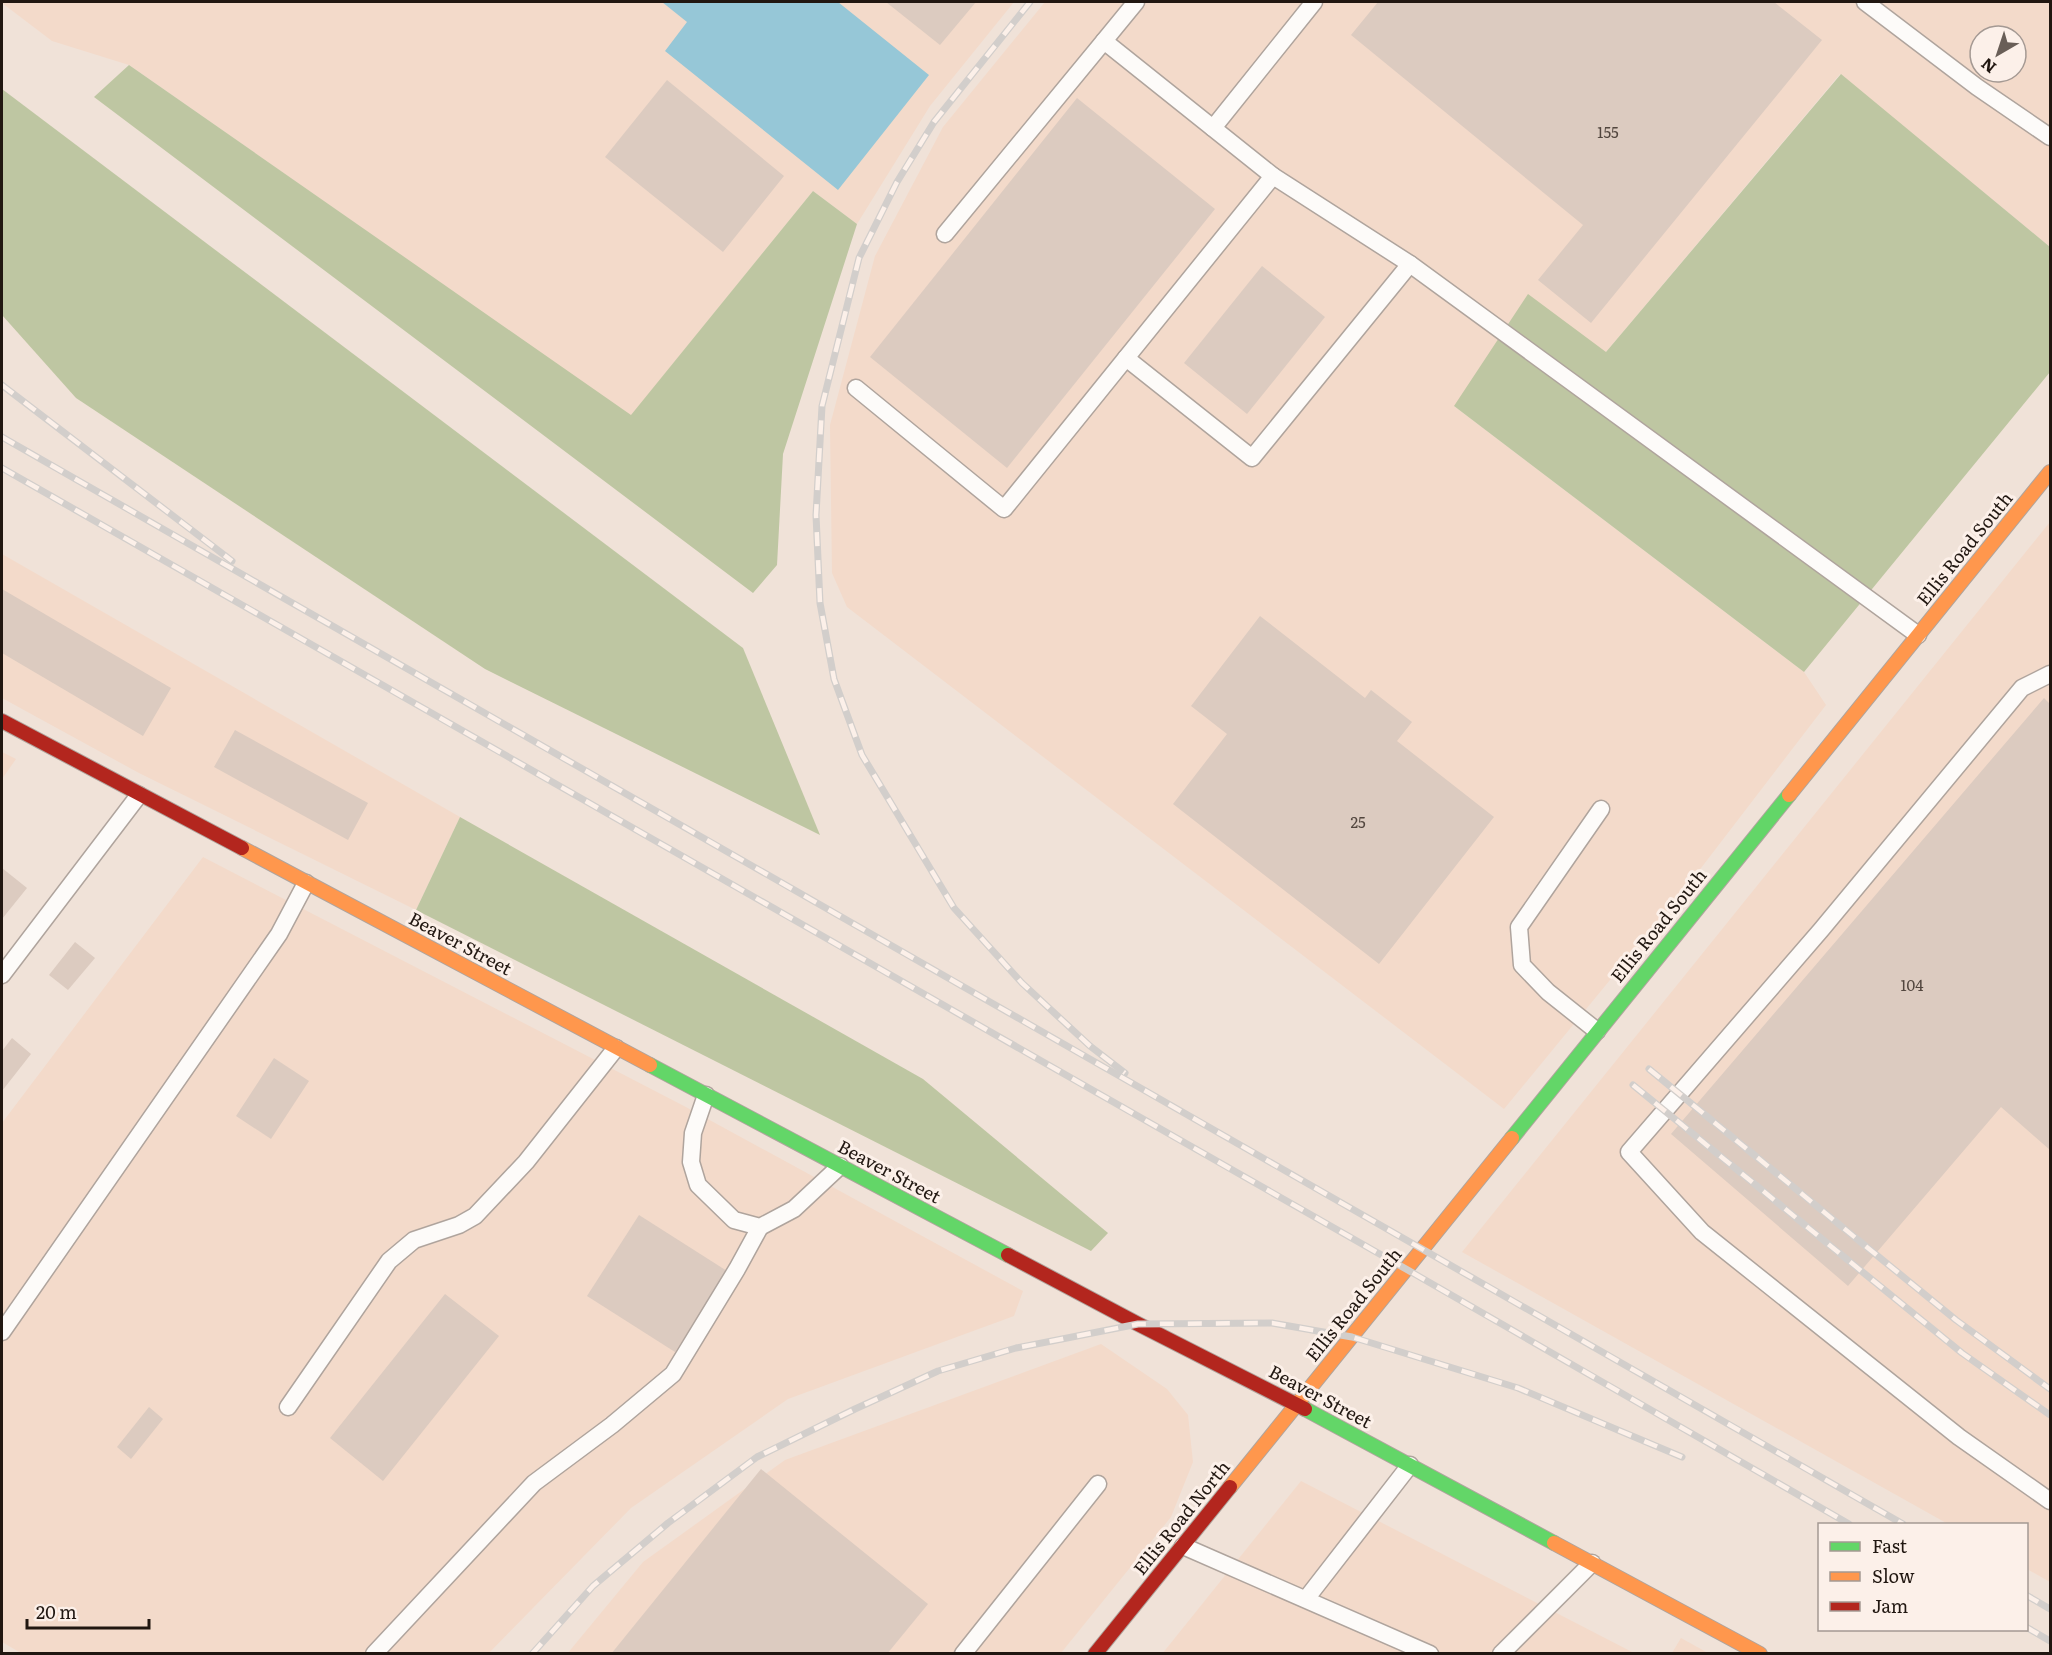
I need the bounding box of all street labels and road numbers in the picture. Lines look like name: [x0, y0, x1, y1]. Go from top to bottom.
street label: Ellis Road South: [1909, 485, 2018, 611]
street label: Ellis Road South: [1603, 862, 1712, 988]
street label: Beaver Street: [404, 904, 518, 982]
street label: Beaver Street: [833, 1132, 947, 1210]
street label: Ellis Road South: [1298, 1241, 1407, 1367]
street label: Beaver Street: [1264, 1357, 1378, 1435]
street label: Ellis Road North: [1126, 1454, 1236, 1580]

